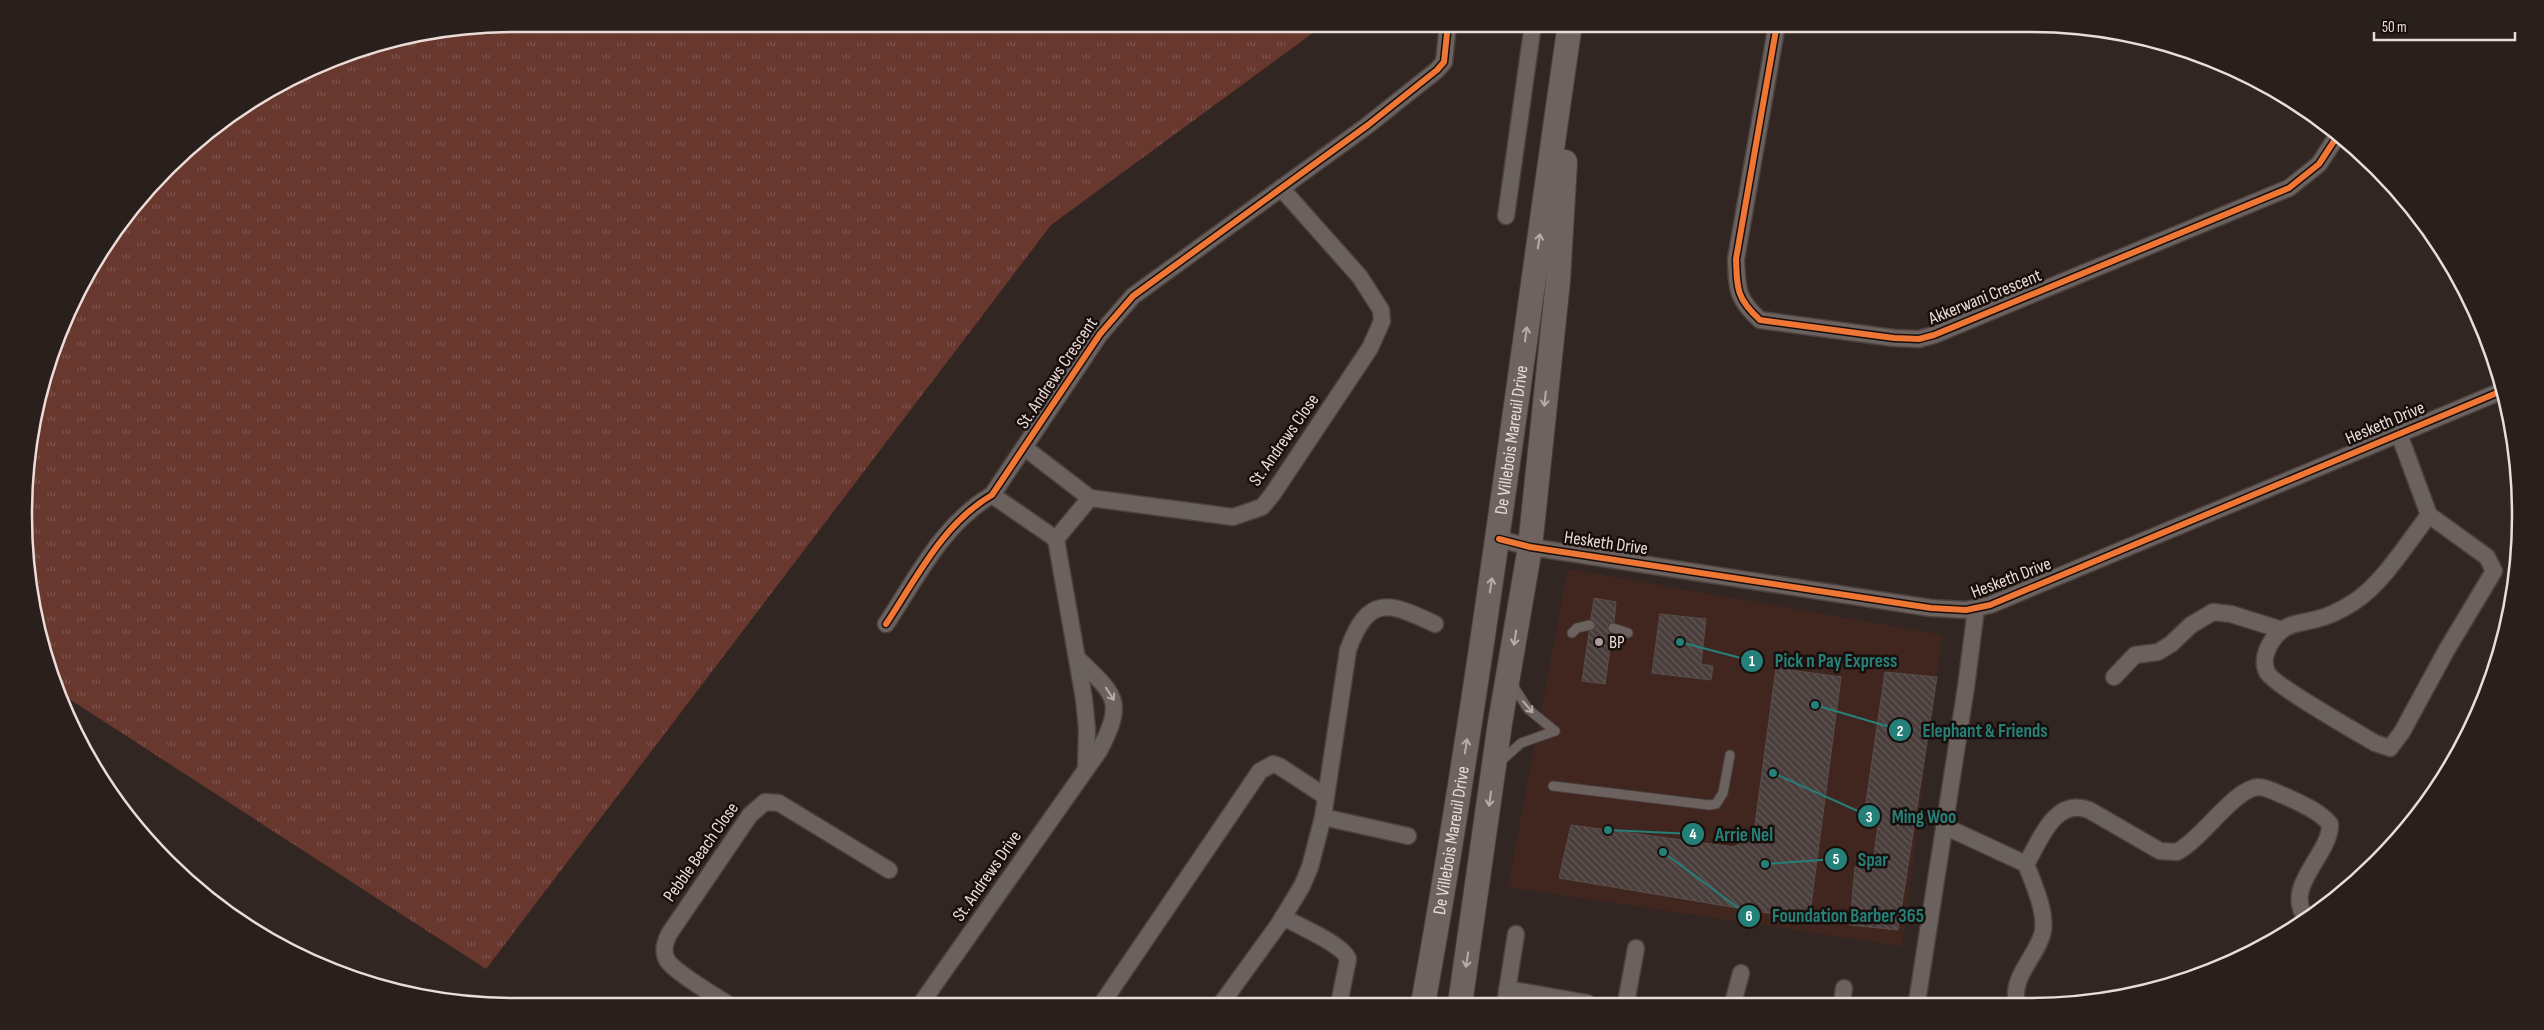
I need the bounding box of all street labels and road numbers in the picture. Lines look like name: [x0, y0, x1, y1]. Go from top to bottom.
street label: Akkerwani Crescent: [1925, 265, 2045, 330]
street label: St. Andrews Crescent: [1012, 313, 1102, 432]
street label: De Villebois Mareuil Drive: [1490, 364, 1532, 516]
street label: St. Andrews Close: [1245, 390, 1323, 490]
street label: Hesketh Drive: [2342, 397, 2428, 449]
street label: Hesketh Drive: [1563, 527, 1649, 559]
street label: Hesketh Drive: [1968, 553, 2054, 603]
street label: De Villebois Mareuil Drive: [1428, 764, 1473, 916]
street label: Pebble Beach Close: [659, 798, 743, 906]
street label: St. Andrews Drive: [948, 827, 1026, 925]

